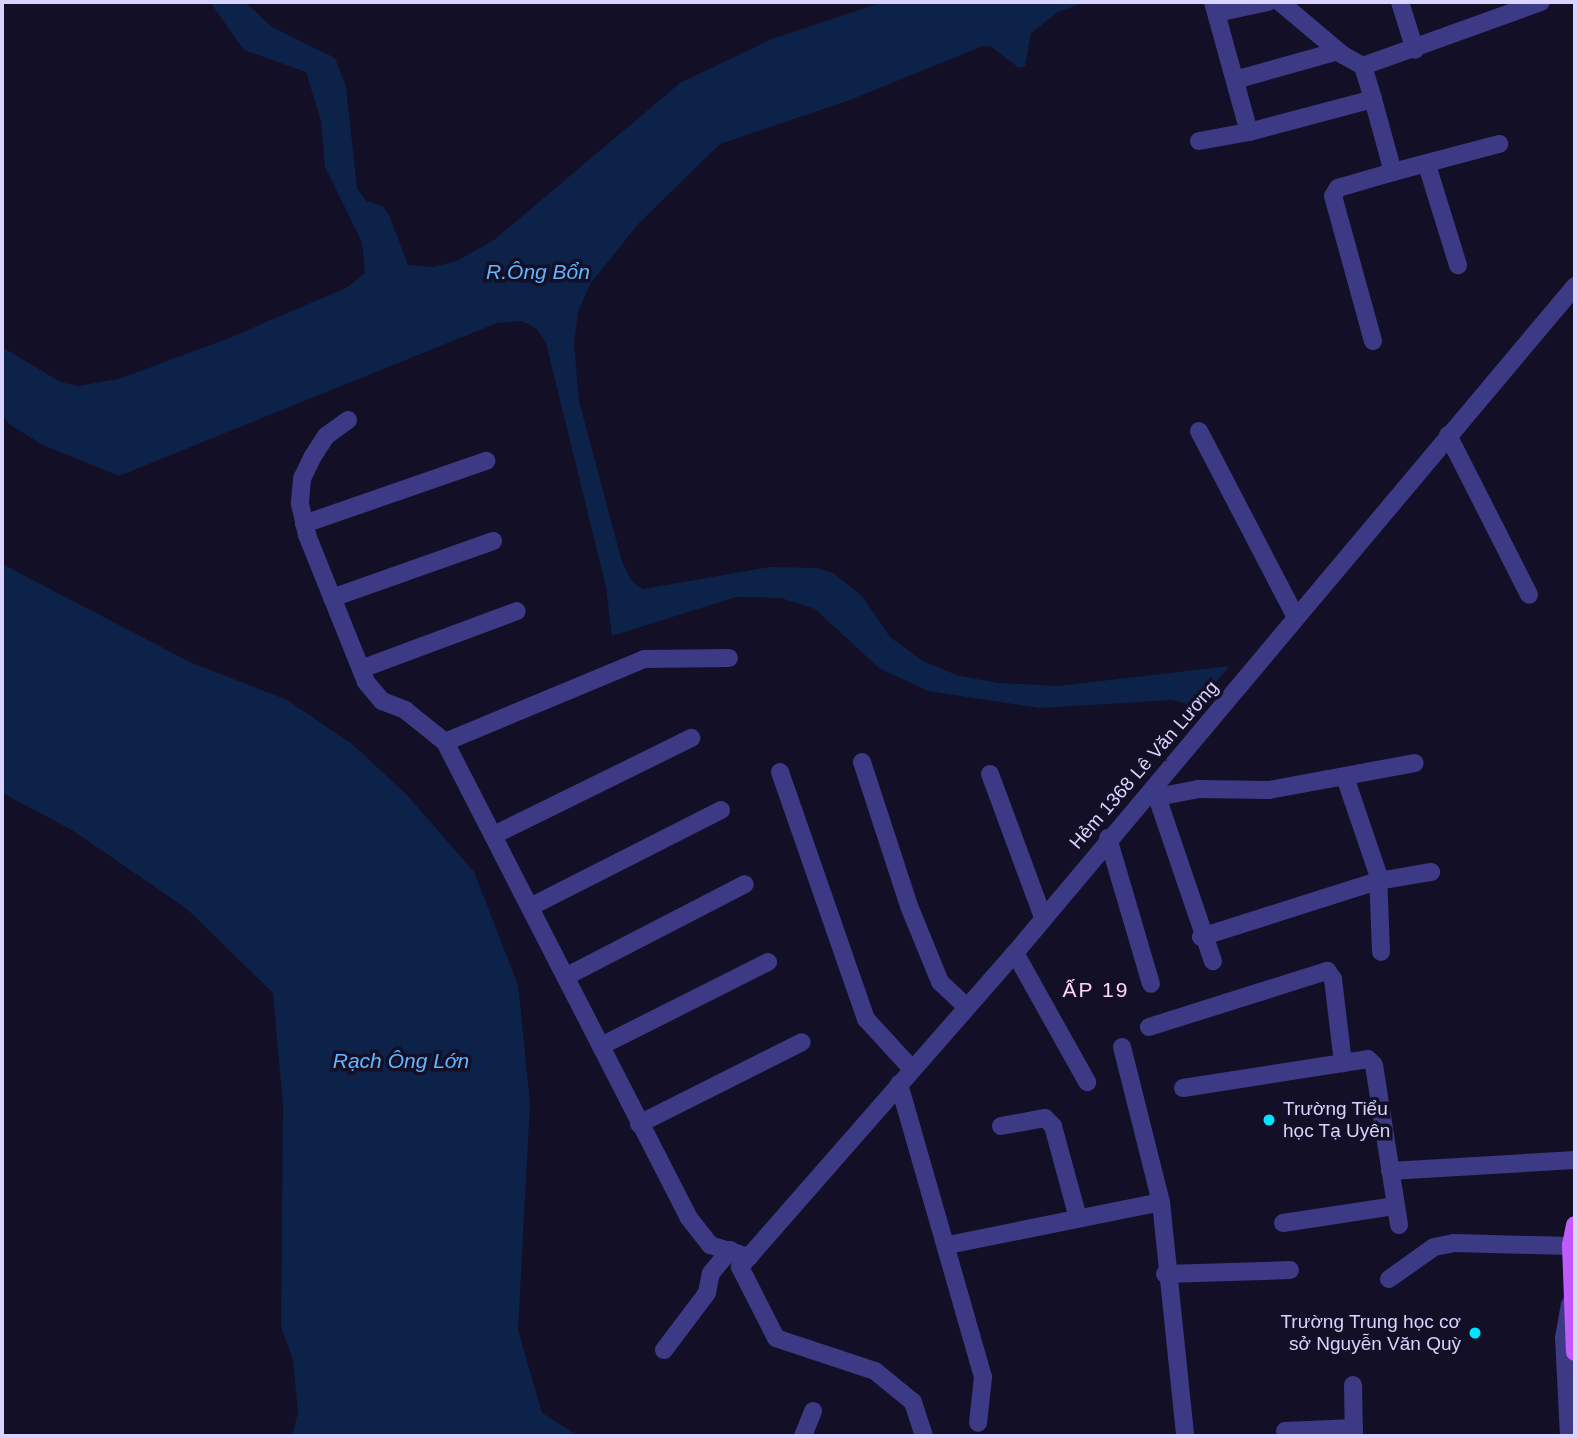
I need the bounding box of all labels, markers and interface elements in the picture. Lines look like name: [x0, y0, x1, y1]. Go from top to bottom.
water label: R.Ông Bổn: [486, 259, 590, 285]
street label: Hẻm 1368 Lê Văn Lương: [1065, 676, 1223, 854]
district label: ẤP 19: [1063, 977, 1129, 1003]
water label: Rạch Ông Lớn: [333, 1048, 469, 1074]
place label: Trường Tiểu học Tạ Uyên: [1283, 1098, 1391, 1142]
marker: Trường Tiểu học Tạ Uyên: [1261, 1112, 1277, 1128]
place label: Trường Trung học cơ sở Nguyễn Văn Quỳ: [1280, 1311, 1461, 1355]
marker: Trường Trung học cơ sở Nguyễn Văn Quỳ: [1467, 1325, 1483, 1341]

